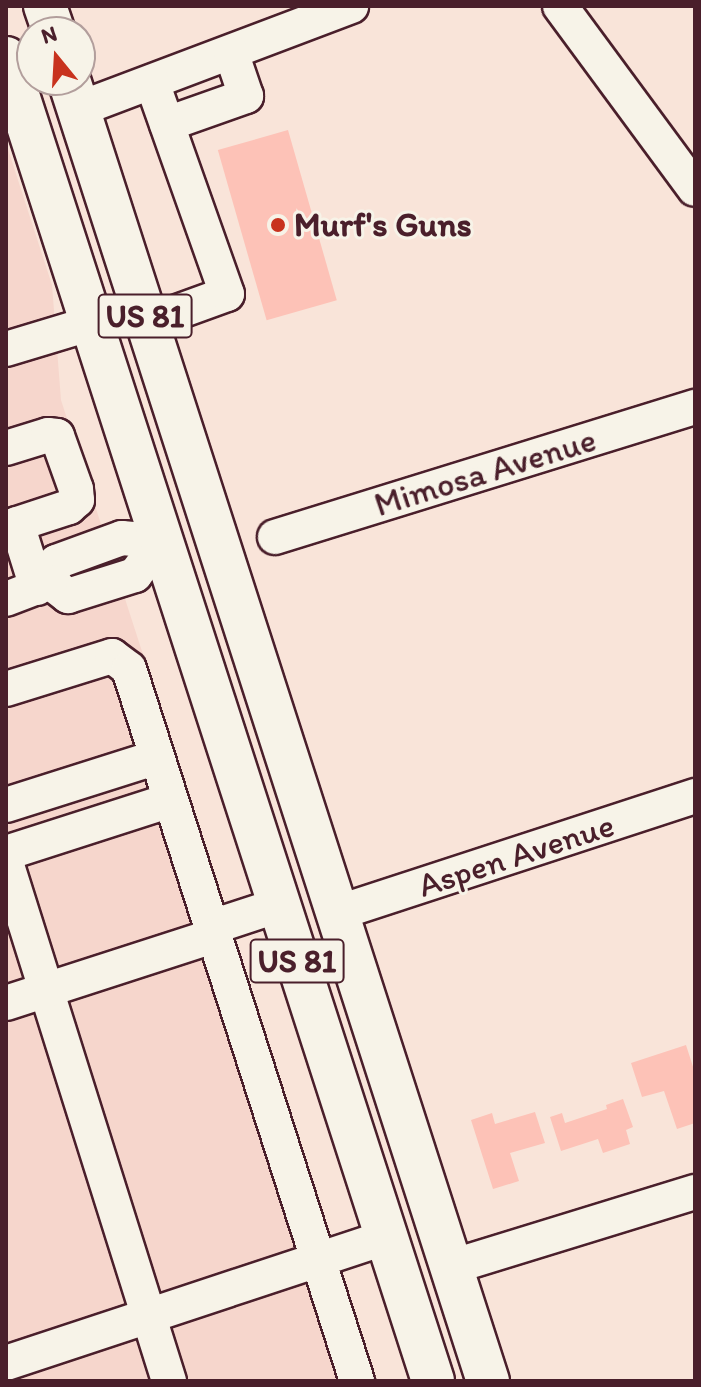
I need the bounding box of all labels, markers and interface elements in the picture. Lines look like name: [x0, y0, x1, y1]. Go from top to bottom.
north arrow: [16, 16, 96, 96]
text: N: [38, 19, 60, 50]
place label: Murf's Guns: [294, 205, 472, 245]
marker: Murf's Guns: [269, 216, 287, 234]
road number: US 81: [97, 288, 193, 344]
street label: Mimosa Avenue: [370, 419, 600, 525]
street label: Aspen Avenue: [413, 804, 619, 906]
road number: US 81: [249, 933, 345, 989]

